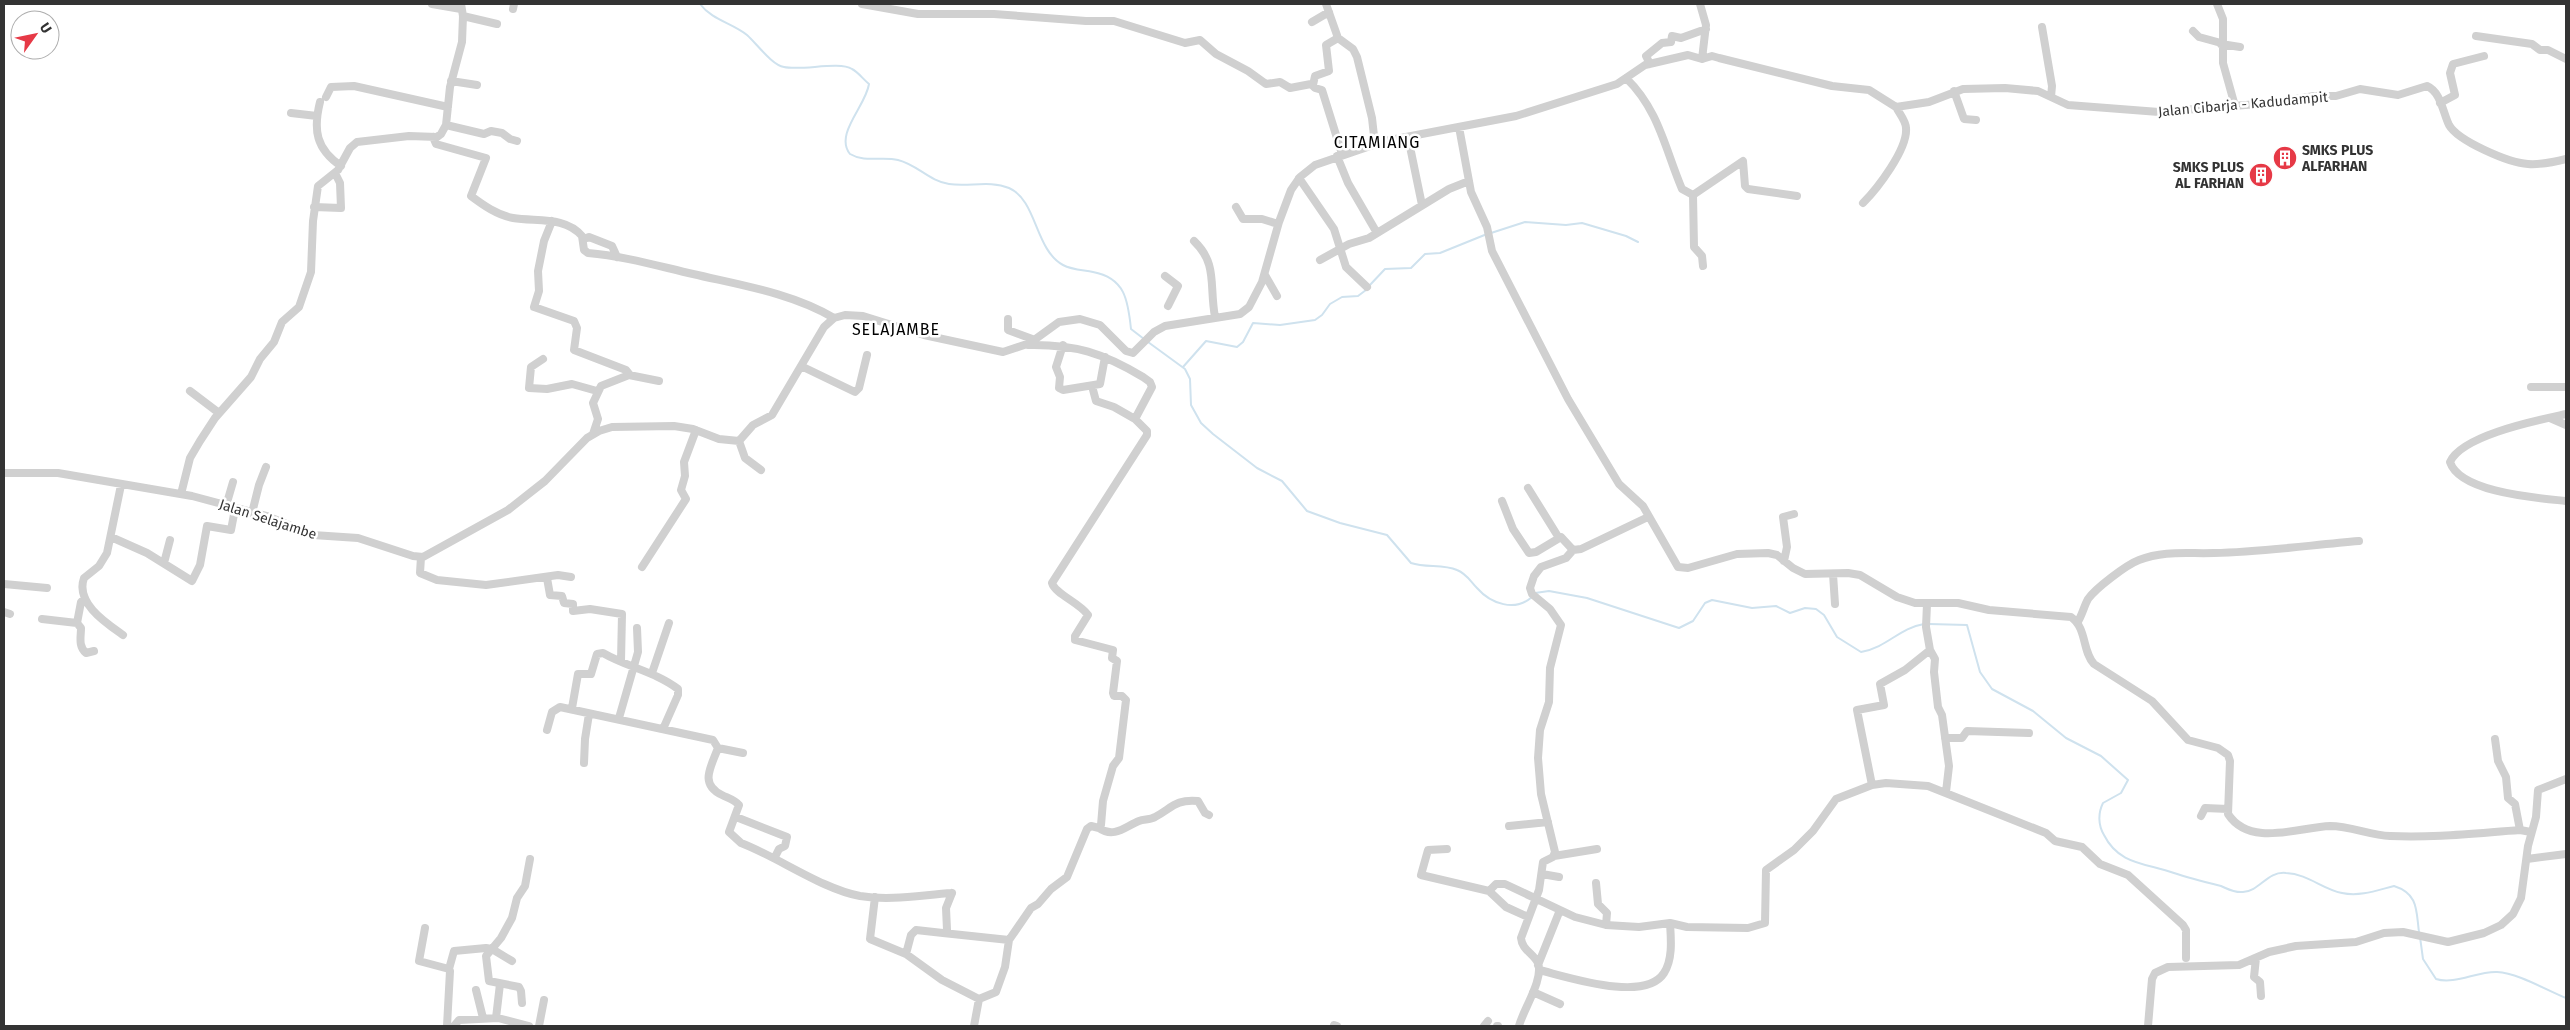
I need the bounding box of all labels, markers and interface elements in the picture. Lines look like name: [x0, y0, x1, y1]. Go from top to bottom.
north arrow: [10, 10, 60, 60]
text: U: [36, 20, 55, 37]
street label: Jalan Cibarja - Kadudampit: [2157, 89, 2330, 120]
district label: CITAMIANG: [1334, 133, 1420, 152]
place label: SMKS PLUS ALFARHAN: [2301, 142, 2373, 175]
building icon: SMKS PLUS ALFARHAN: [2272, 145, 2298, 171]
place label: SMKS PLUS AL FARHAN: [2173, 159, 2244, 192]
building icon: SMKS PLUS AL FARHAN: [2248, 162, 2274, 188]
district label: SELAJAMBE: [852, 320, 940, 339]
street label: Jalan Selajambe: [217, 496, 319, 543]

